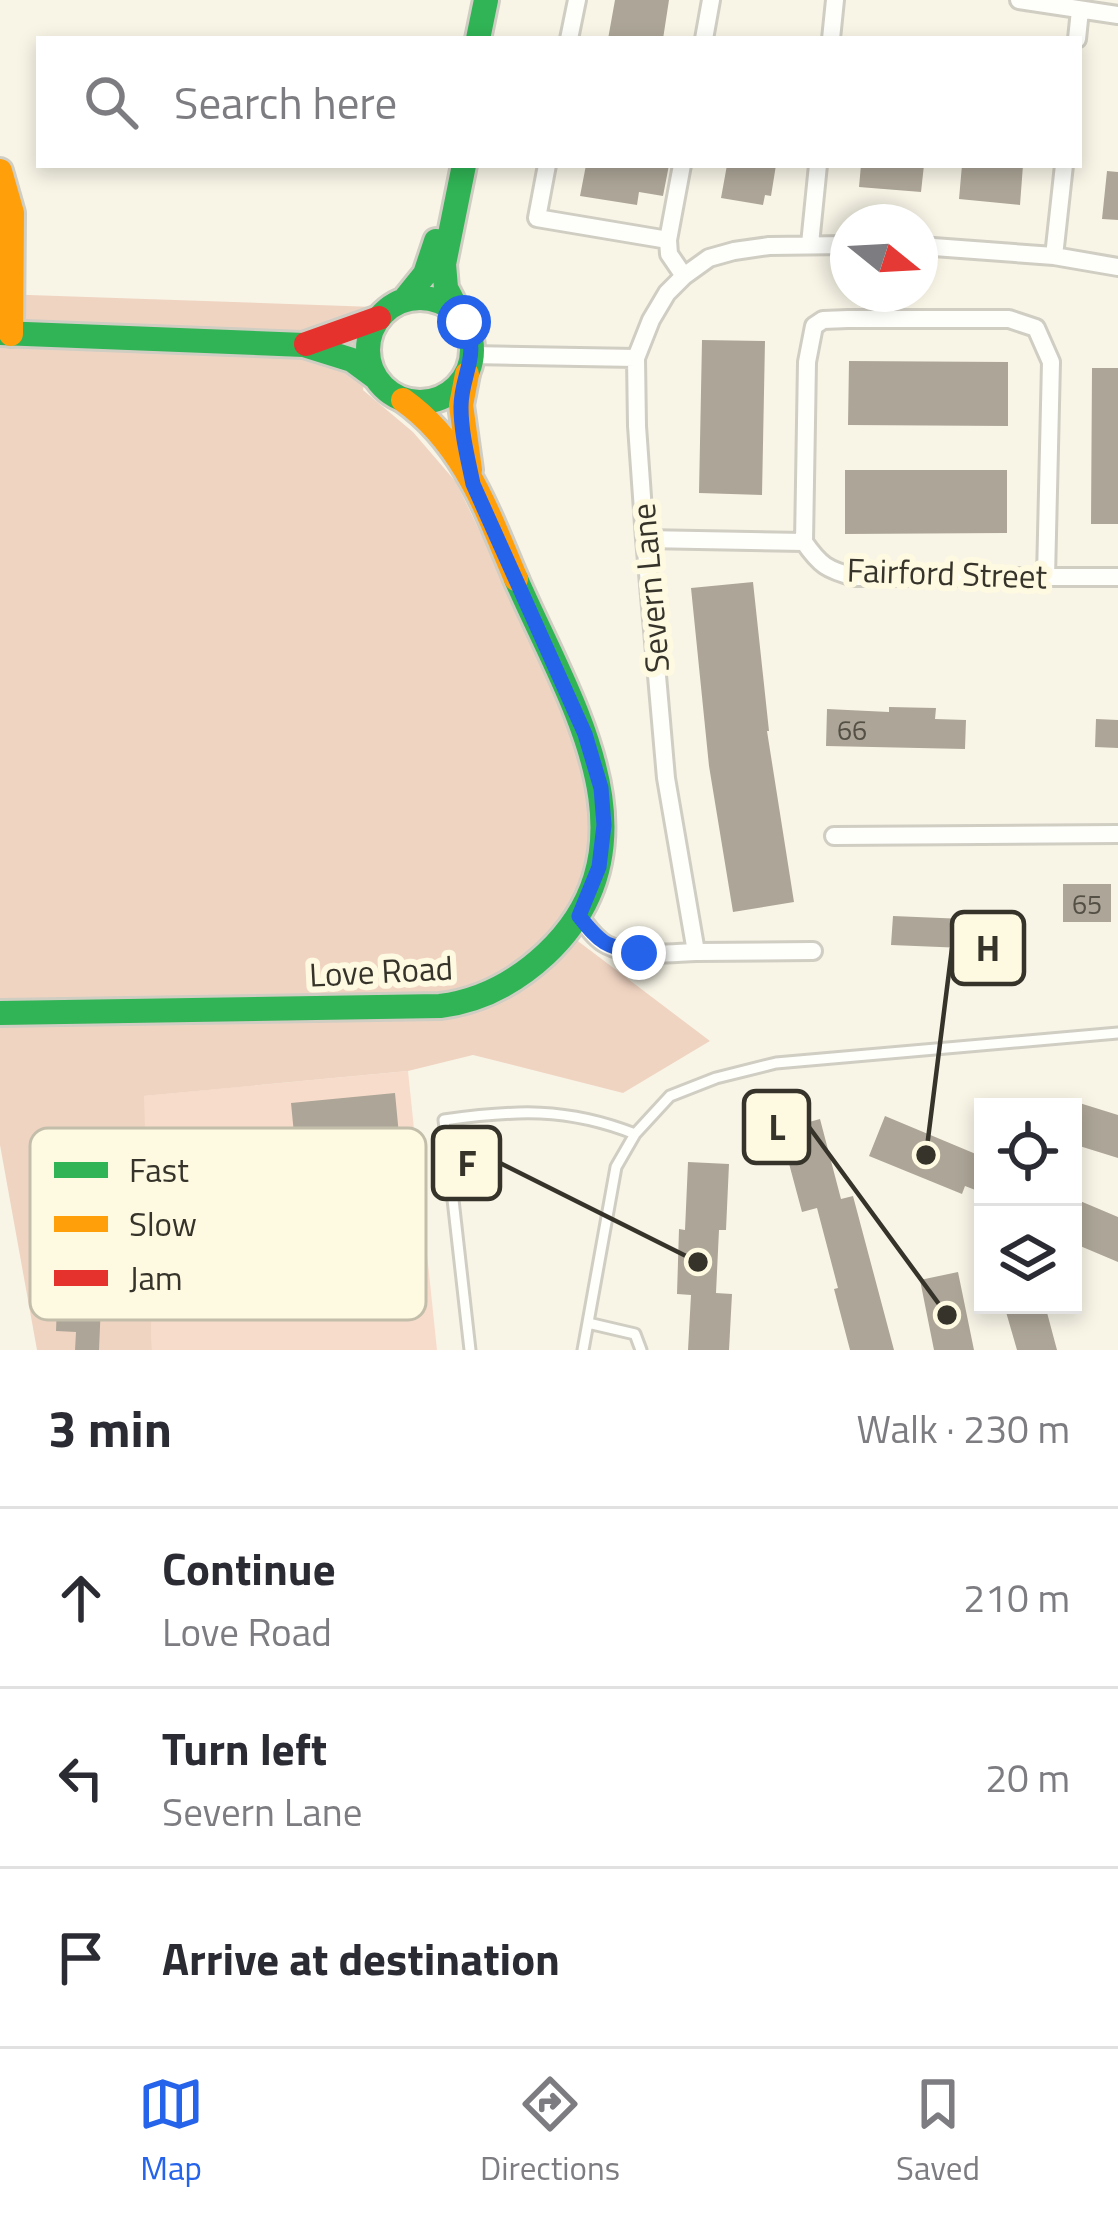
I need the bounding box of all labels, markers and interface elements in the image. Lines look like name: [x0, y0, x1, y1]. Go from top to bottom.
search box: [36, 36, 1082, 168]
text: Search here: [174, 68, 397, 136]
icon: search: [78, 69, 144, 135]
north arrow: [830, 204, 938, 312]
route start: [437, 295, 491, 349]
street label: Severn Lane: [618, 501, 682, 675]
street label: Fairford Street: [846, 545, 1048, 601]
house number: 66: [837, 709, 867, 750]
house number: 65: [1072, 883, 1102, 924]
callout: H: [952, 912, 1024, 984]
text: H: [976, 920, 1000, 975]
route end: [612, 926, 666, 980]
street label: Love Road: [308, 942, 454, 1000]
callout: L: [744, 1091, 809, 1163]
map controls: [974, 1098, 1082, 1314]
button: locate: [974, 1098, 1082, 1206]
text: L: [769, 1099, 786, 1154]
callout: F: [433, 1127, 500, 1199]
legend: [30, 1128, 426, 1320]
text: F: [457, 1135, 477, 1190]
text: Fast: [129, 1145, 189, 1195]
text: Slow: [129, 1199, 197, 1249]
button: layers: [974, 1206, 1082, 1314]
text: Jam: [129, 1253, 183, 1303]
text: 3 min: [48, 1389, 172, 1467]
text: Walk · 230 m: [856, 1399, 1070, 1458]
text: Continue: [162, 1534, 336, 1602]
icon: ahead: [48, 1565, 114, 1631]
text: 210 m: [963, 1568, 1070, 1627]
text: Love Road: [162, 1602, 332, 1661]
text: Turn left: [162, 1714, 327, 1782]
icon: left: [48, 1745, 114, 1811]
text: 20 m: [985, 1748, 1070, 1807]
text: Severn Lane: [162, 1782, 363, 1841]
text: Arrive at destination: [162, 1924, 560, 1992]
icon: arrive: [48, 1925, 114, 1991]
tab: Map: [138, 2071, 204, 2193]
tab: Directions: [480, 2071, 620, 2193]
tab: Saved: [896, 2071, 980, 2193]

